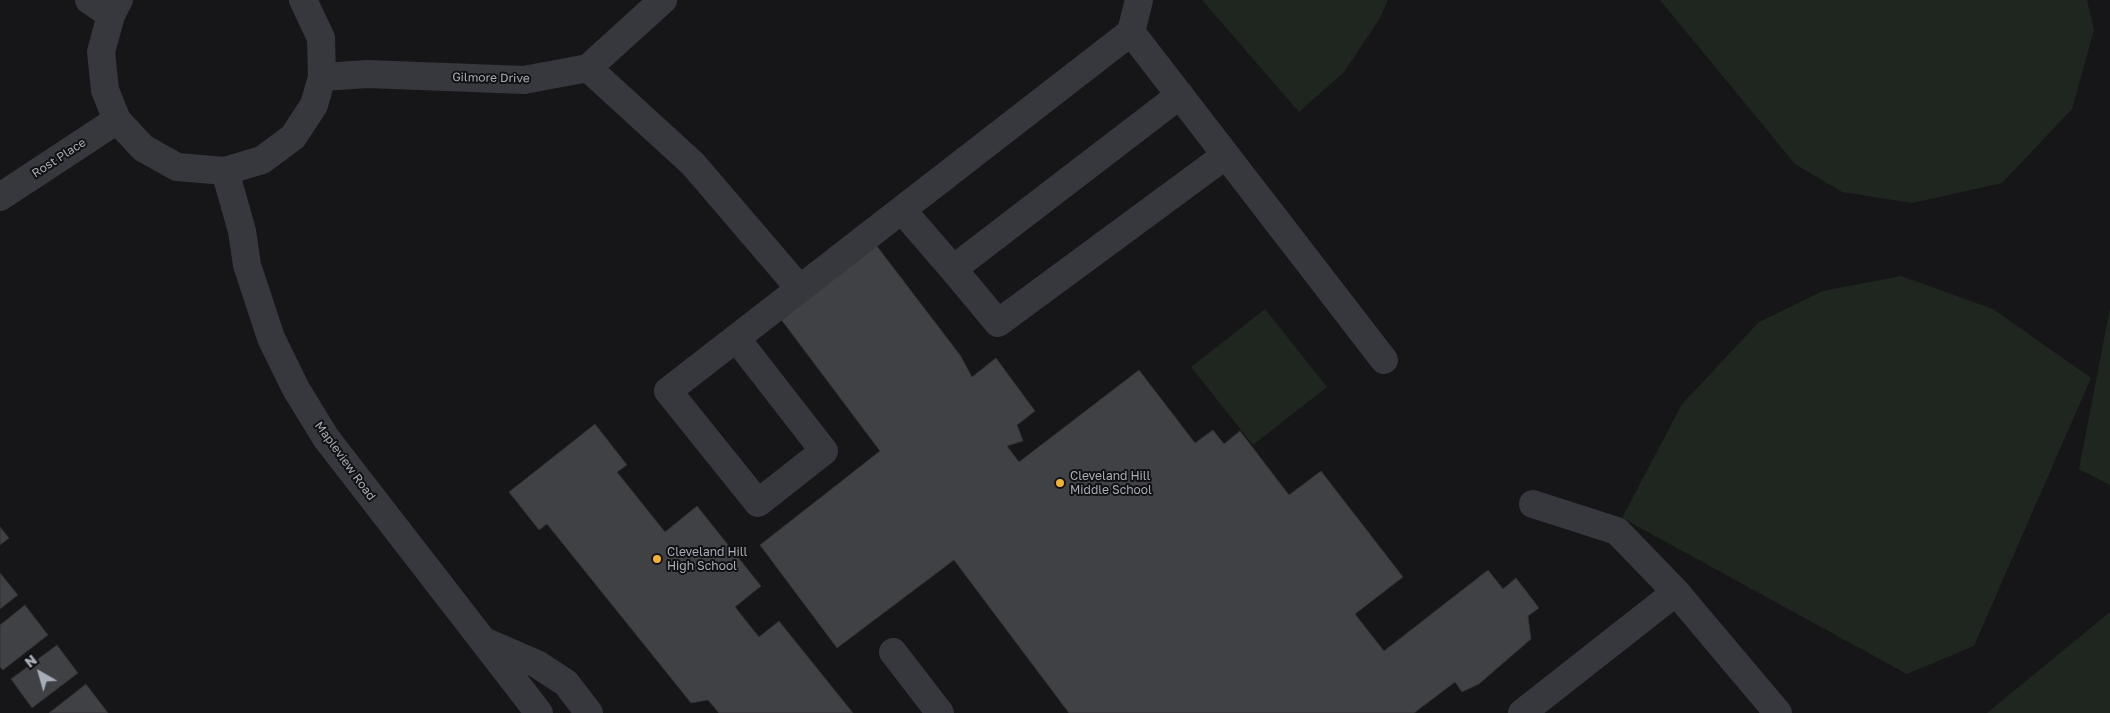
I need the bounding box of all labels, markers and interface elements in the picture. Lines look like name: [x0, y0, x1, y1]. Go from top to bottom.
street label: Gilmore Drive: [452, 70, 530, 86]
street label: Rost Place: [29, 135, 89, 181]
street label: Mapleview Road: [312, 419, 378, 503]
place label: Cleveland Hill Middle School: [1070, 469, 1152, 497]
marker: Cleveland Hill Middle School: [1054, 477, 1066, 489]
place label: Cleveland Hill High School: [667, 545, 747, 573]
marker: Cleveland Hill High School: [651, 553, 663, 565]
north arrow: [15, 648, 65, 698]
text: N: [21, 651, 40, 671]

